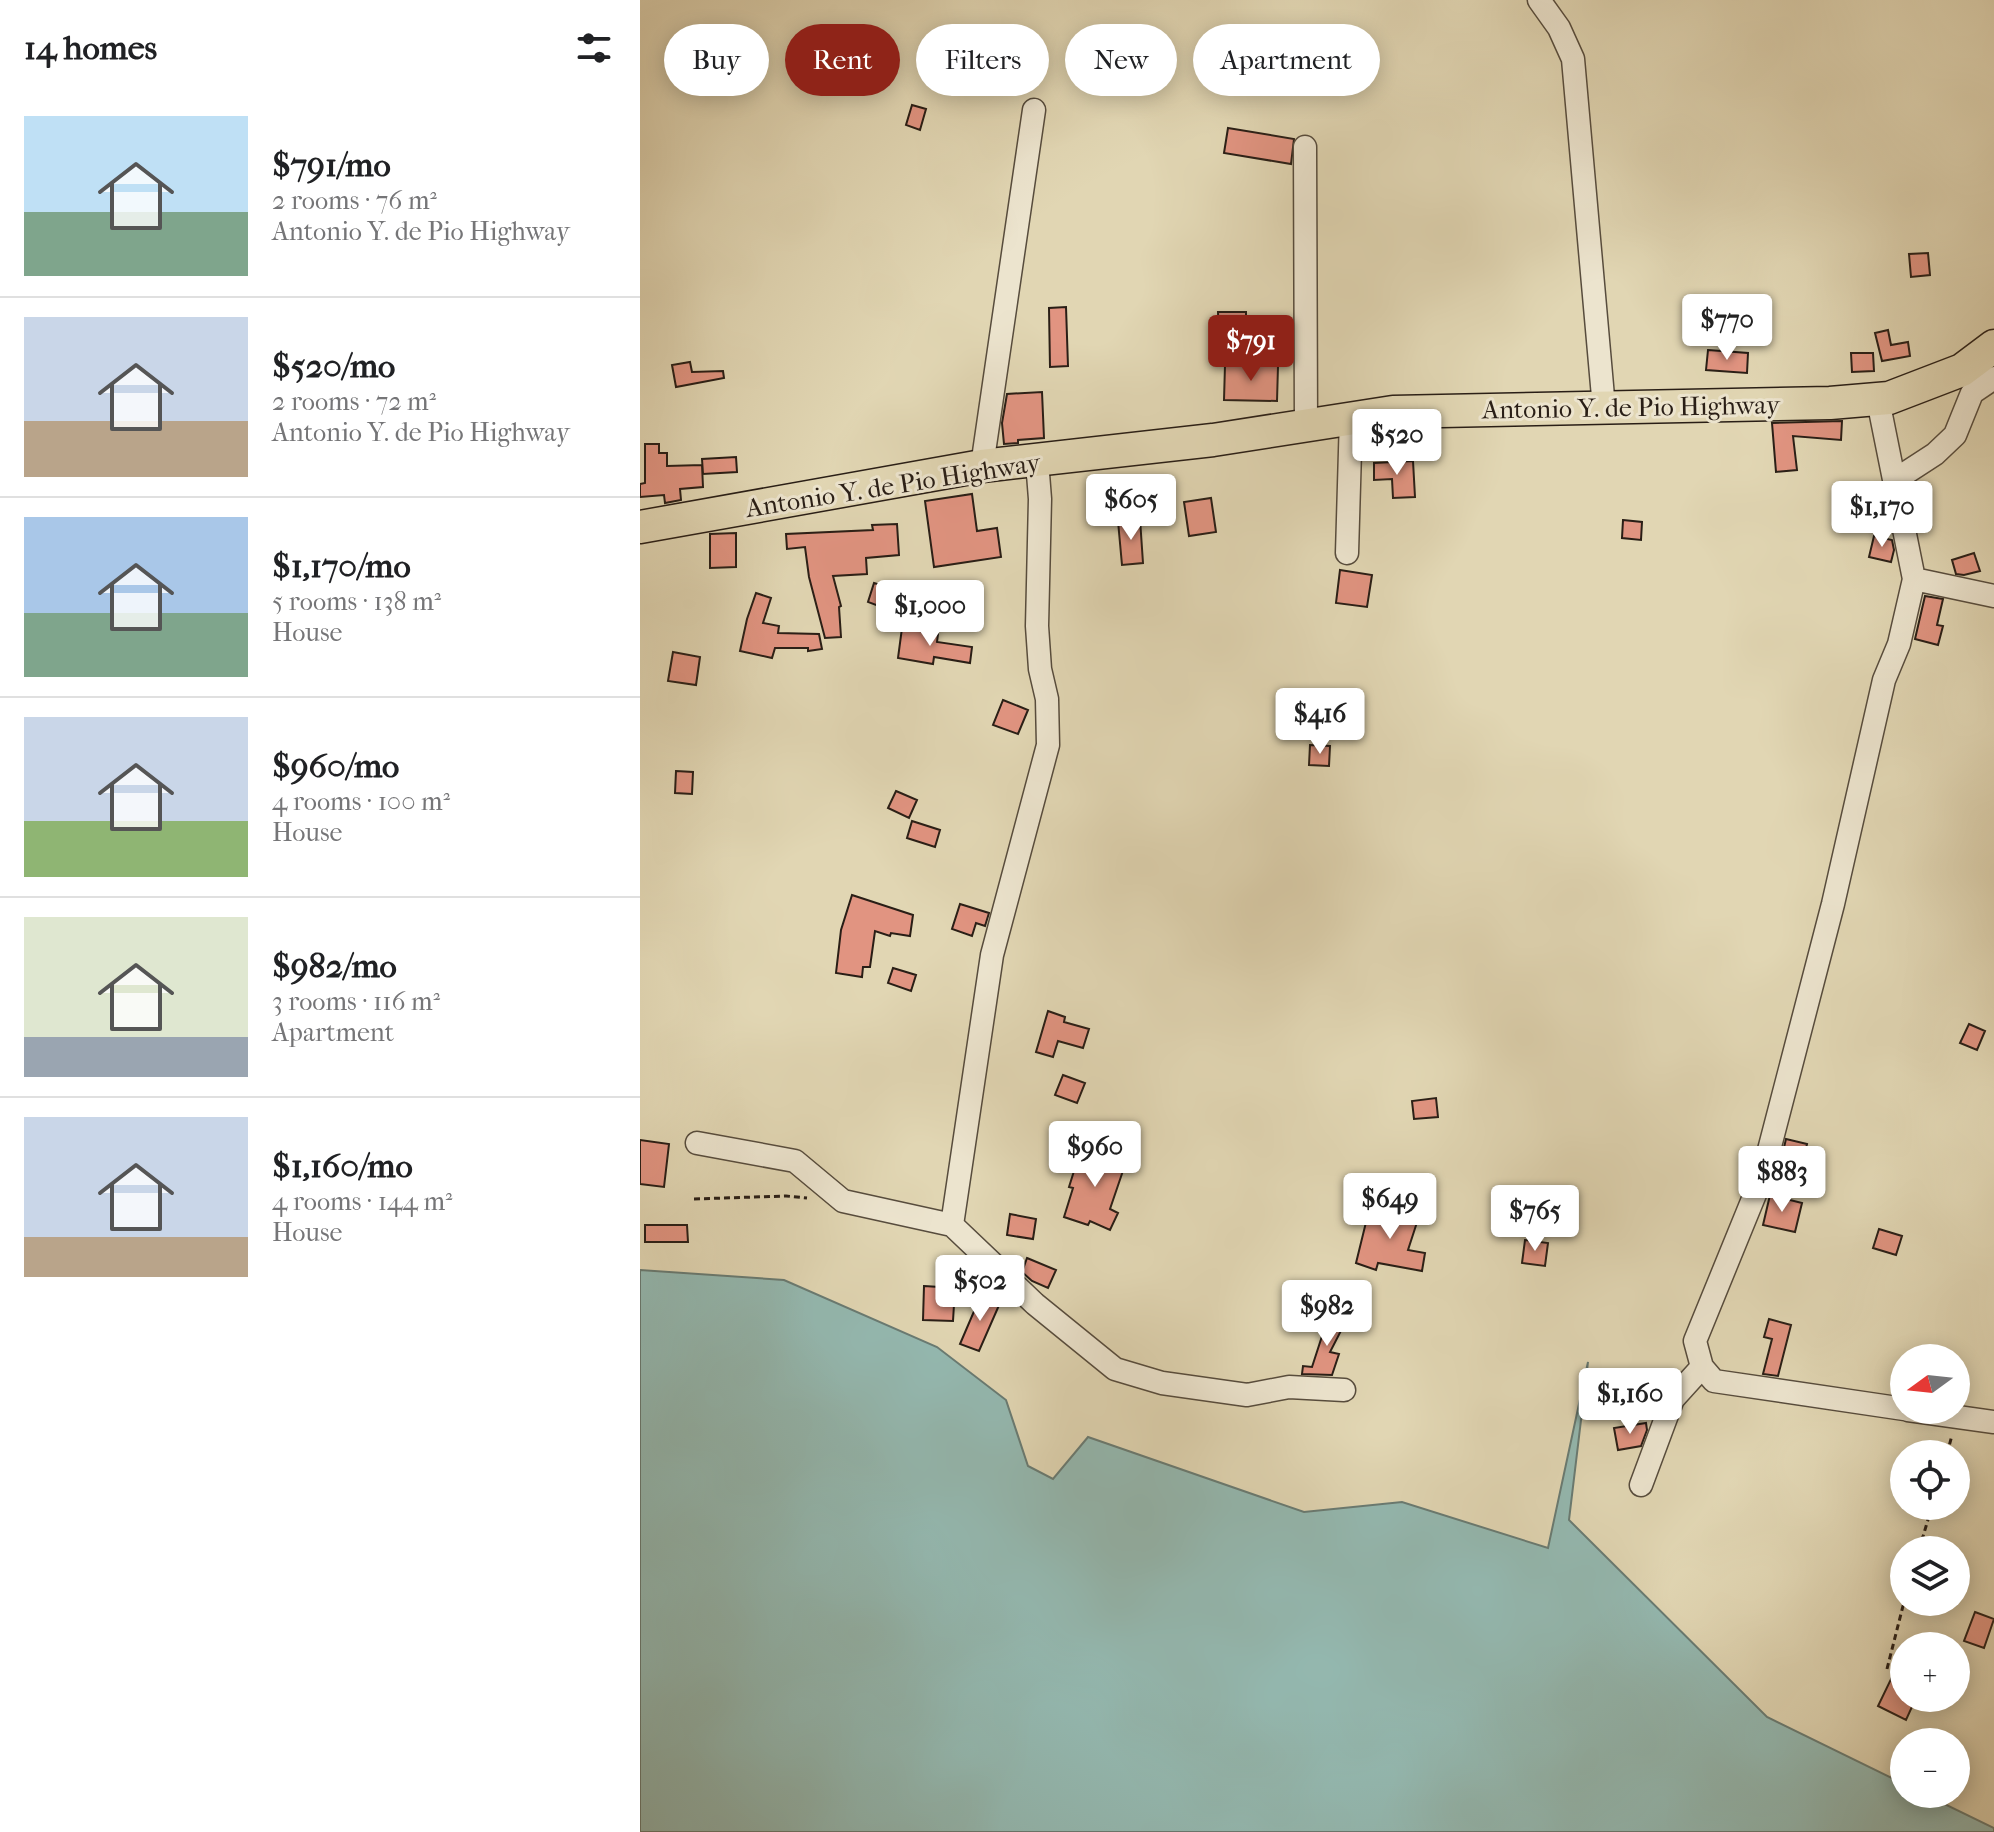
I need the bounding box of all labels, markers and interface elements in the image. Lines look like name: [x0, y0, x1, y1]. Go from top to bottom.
chip: Buy: [664, 24, 769, 96]
chip: Rent: [785, 24, 900, 96]
chip: Filters: [916, 24, 1049, 96]
chip: New: [1065, 24, 1177, 96]
chip: Apartment: [1193, 24, 1380, 96]
icon: filters: [572, 26, 616, 70]
text: 14 homes: [24, 28, 157, 68]
text: $791/mo: [272, 145, 391, 185]
icon: home: [88, 148, 184, 244]
text: 2 rooms · 76 m²: [272, 185, 437, 216]
text: Antonio Y. de Pio Highway: [272, 216, 570, 247]
pin: $770: [1680, 294, 1774, 362]
text: $770: [1700, 304, 1754, 335]
pin: $791: [1204, 315, 1298, 383]
text: $791: [1226, 325, 1276, 356]
text: $520/mo: [272, 346, 395, 386]
icon: home: [88, 349, 184, 445]
text: 2 rooms · 72 m²: [272, 386, 436, 417]
street label: Antonio Y. de Pio Highway: [1481, 389, 1781, 426]
pin: $520: [1350, 409, 1444, 477]
text: Antonio Y. de Pio Highway: [272, 417, 570, 448]
text: $520: [1370, 419, 1424, 450]
street label: Antonio Y. de Pio Highway: [743, 447, 1044, 524]
pin: $605: [1084, 474, 1178, 542]
pin: $1,170: [1817, 481, 1947, 549]
text: $605: [1104, 484, 1158, 515]
text: $1,170: [1849, 491, 1915, 522]
text: $1,170/mo: [272, 546, 411, 586]
icon: home: [88, 549, 184, 645]
pin: $1,000: [865, 580, 995, 648]
text: 5 rooms · 138 m²: [272, 586, 441, 617]
text: $1,000: [894, 590, 966, 621]
text: House: [272, 617, 342, 648]
pin: $416: [1273, 688, 1367, 756]
text: $416: [1294, 698, 1346, 729]
text: $960/mo: [272, 746, 399, 786]
icon: home: [88, 749, 184, 845]
text: 4 rooms · 100 m²: [272, 786, 450, 817]
text: House: [272, 817, 342, 848]
text: $982/mo: [272, 946, 397, 986]
icon: home: [88, 949, 184, 1045]
text: 3 rooms · 116 m²: [272, 986, 440, 1017]
text: Apartment: [272, 1017, 394, 1048]
pin: $960: [1048, 1121, 1142, 1189]
text: $960: [1067, 1131, 1123, 1162]
text: $1,160/mo: [272, 1146, 413, 1186]
pin: $883: [1735, 1146, 1829, 1214]
icon: home: [88, 1149, 184, 1245]
text: $883: [1756, 1156, 1808, 1187]
pin: $649: [1343, 1173, 1437, 1241]
text: $649: [1361, 1183, 1419, 1214]
pin: $765: [1488, 1185, 1582, 1253]
text: 4 rooms · 144 m²: [272, 1186, 452, 1217]
text: $765: [1509, 1195, 1561, 1226]
text: House: [272, 1217, 342, 1248]
pin: $502: [933, 1255, 1027, 1323]
text: $502: [953, 1265, 1007, 1296]
pin: $982: [1280, 1280, 1374, 1348]
text: $982: [1300, 1290, 1354, 1321]
north arrow: [1890, 1344, 1970, 1424]
map controls: [1890, 1344, 1970, 1808]
pin: $1,160: [1565, 1368, 1695, 1436]
text: $1,160: [1597, 1378, 1663, 1409]
button: locate: [1890, 1440, 1970, 1520]
button: layers: [1890, 1536, 1970, 1616]
button: +: [1890, 1632, 1970, 1712]
button: −: [1890, 1728, 1970, 1808]

